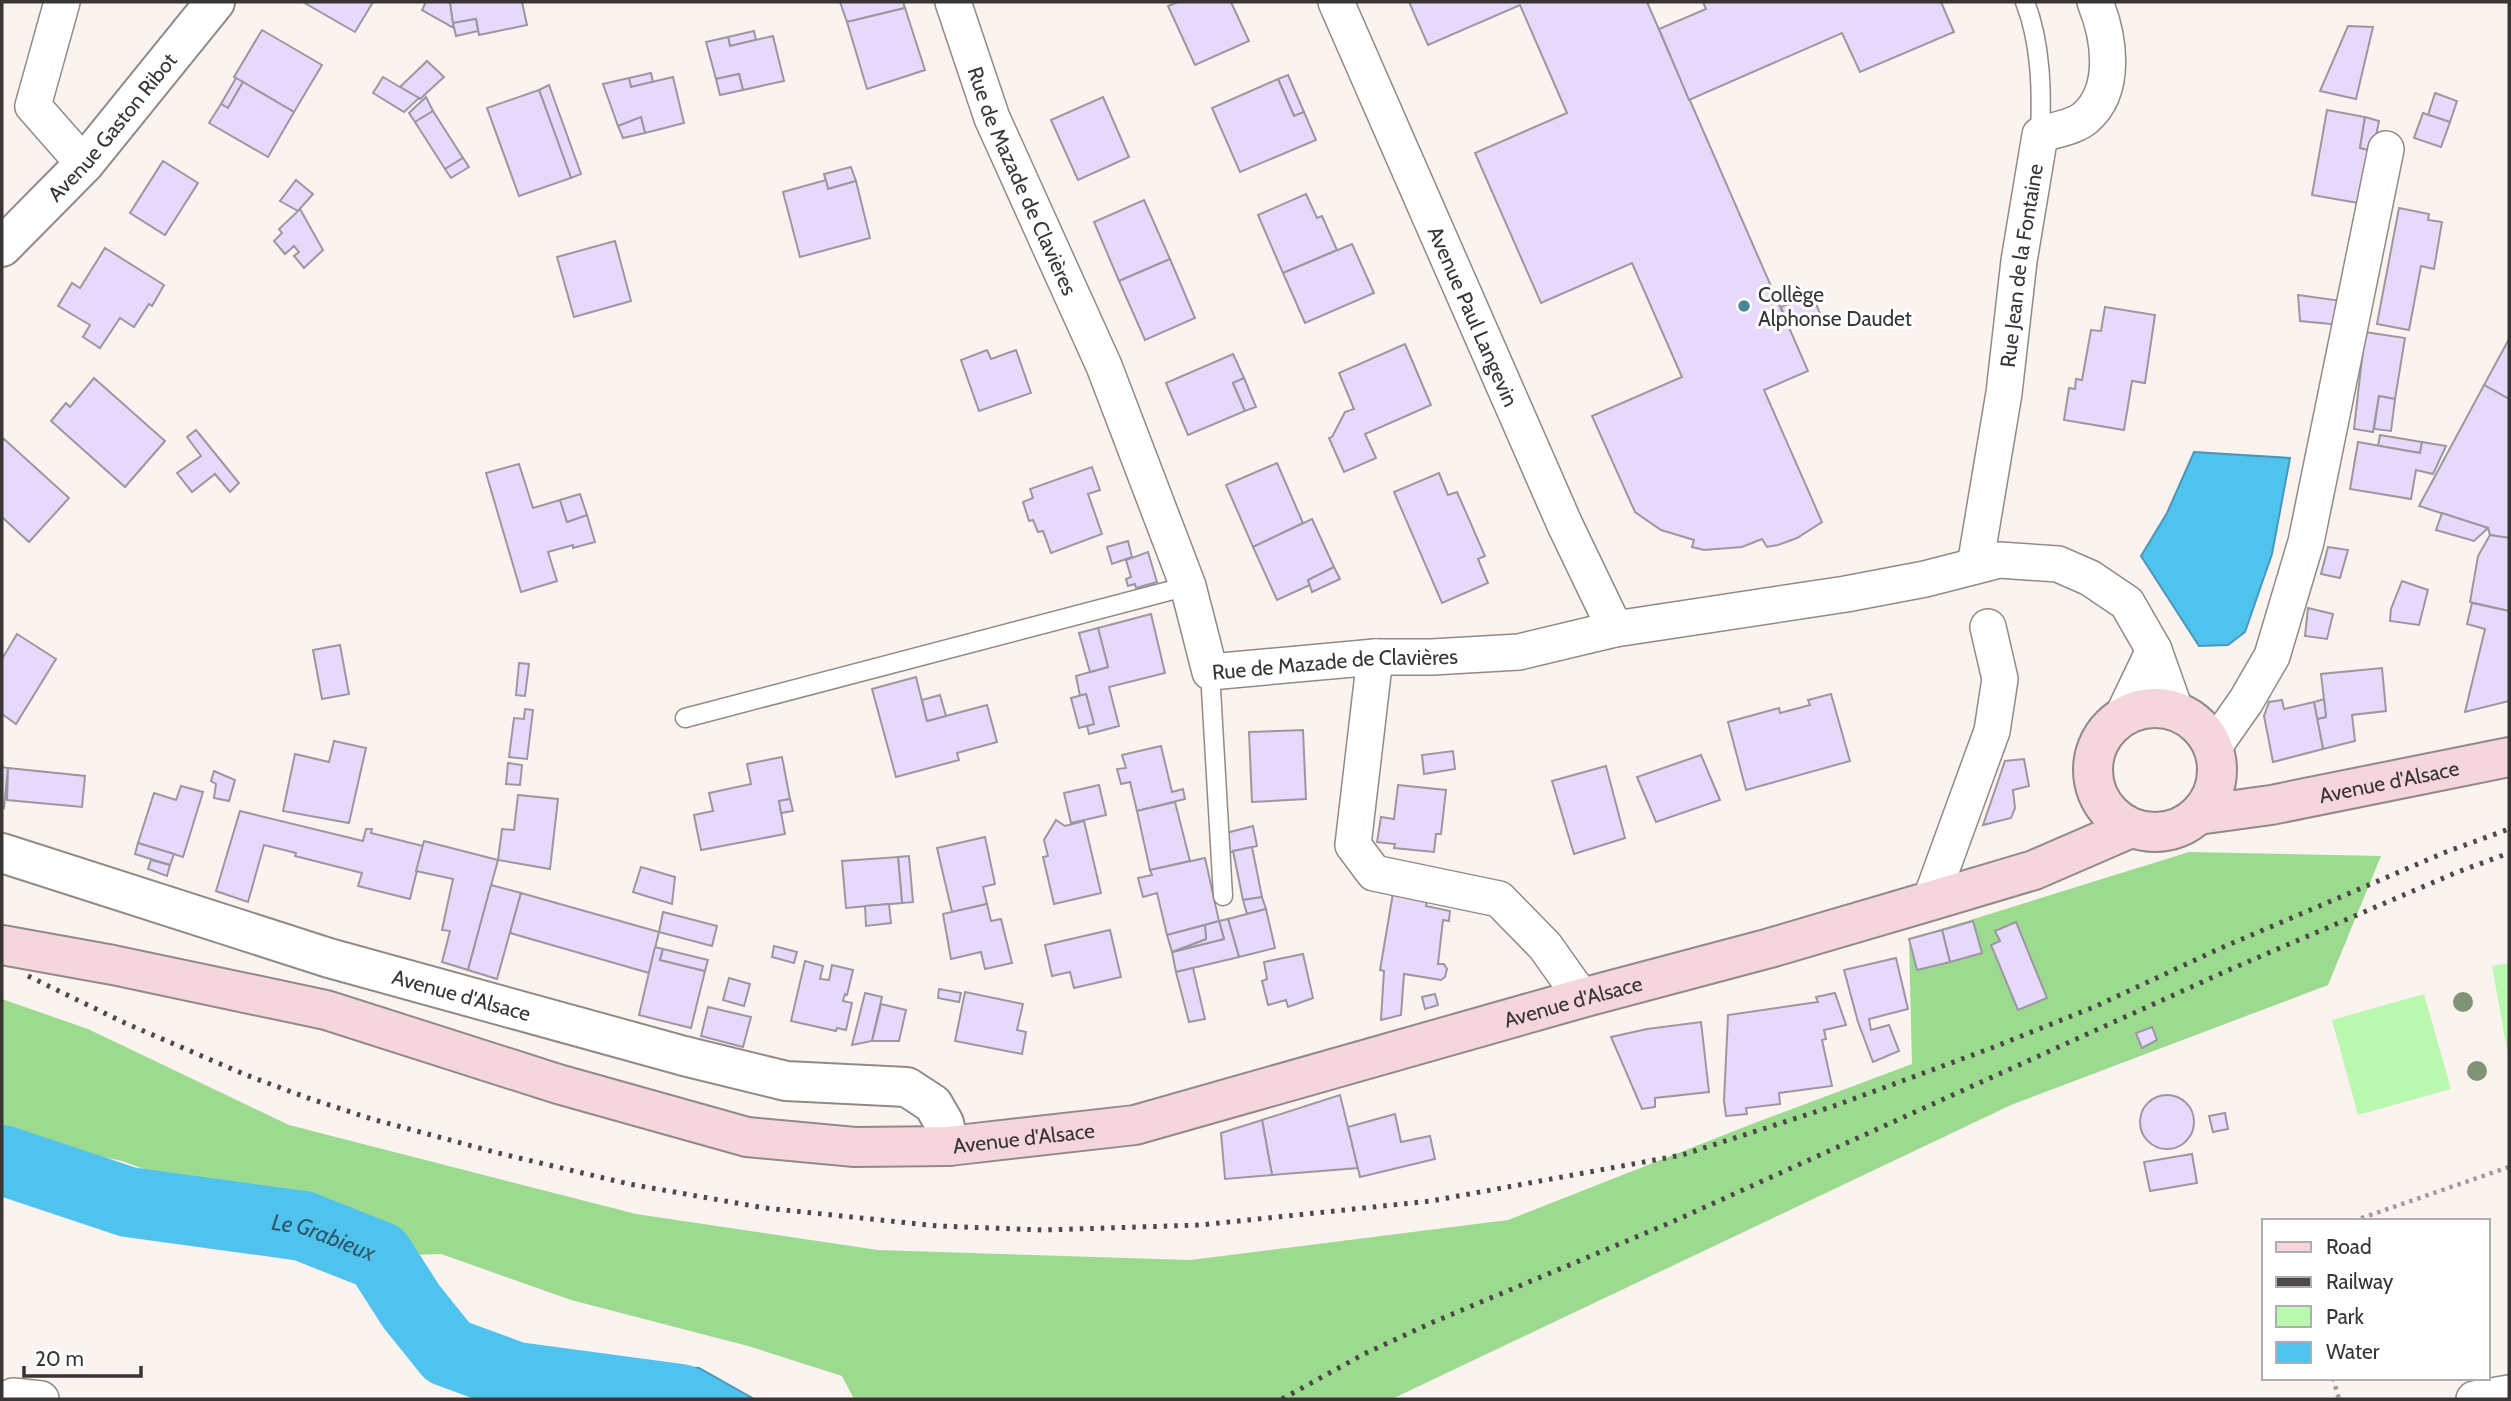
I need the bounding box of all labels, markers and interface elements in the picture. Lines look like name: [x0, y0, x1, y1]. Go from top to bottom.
street label: Avenue Gaston Ribot: [42, 48, 181, 206]
street label: Rue de Mazade de Clavières: [963, 63, 1083, 299]
street label: Rue Jean de la Fontaine: [1994, 161, 2048, 369]
street label: Avenue Paul Langevin: [1423, 222, 1524, 410]
place label: Collège Alphonse Daudet: [1758, 282, 1912, 331]
marker: Collège Alphonse Daudet: [1736, 298, 1752, 314]
street label: Rue de Mazade de Clavières: [1211, 643, 1459, 684]
street label: Avenue d'Alsace: [2317, 755, 2461, 808]
street label: Avenue d'Alsace: [390, 964, 534, 1026]
street label: Avenue d'Alsace: [1501, 970, 1645, 1032]
street label: Avenue d'Alsace: [952, 1117, 1096, 1158]
water label: Le Grabieux: [270, 1208, 380, 1267]
legend: [2262, 1219, 2490, 1380]
text: Road: [2326, 1234, 2372, 1259]
text: Railway: [2326, 1269, 2394, 1294]
text: Park: [2326, 1304, 2364, 1329]
scale bar: [24, 1334, 142, 1378]
text: Water: [2326, 1339, 2380, 1364]
text: 20 m: [35, 1346, 84, 1371]

